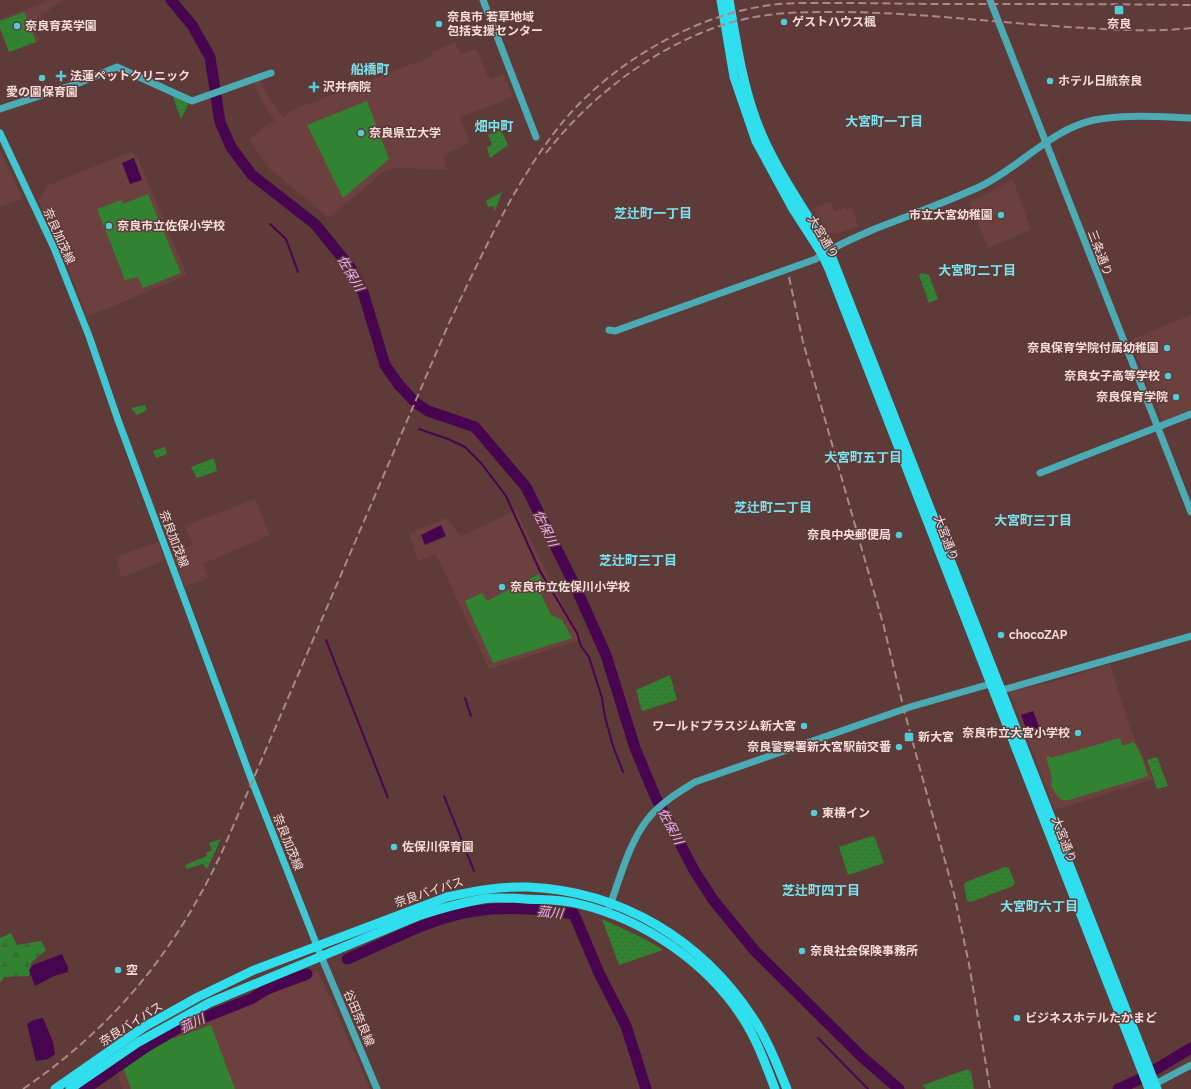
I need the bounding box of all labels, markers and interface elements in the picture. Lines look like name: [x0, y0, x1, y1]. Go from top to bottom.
marker: 奈良: [1113, 4, 1125, 16]
place label: 奈良市 若草地域 包括支援センター: [447, 10, 543, 38]
place label: ゲストハウス楓: [792, 15, 876, 29]
marker: ゲストハウス楓: [779, 17, 789, 27]
place label: 奈良: [1107, 17, 1131, 31]
place label: 奈良育英学園: [25, 19, 97, 33]
marker: 奈良市 若草地域 包括支援センター: [434, 19, 444, 29]
marker: 奈良育英学園: [12, 21, 22, 31]
district label: 船橋町: [350, 62, 390, 77]
place label: 法蓮ペットクリニック: [70, 69, 190, 83]
marker: 法蓮ペットクリニック: [55, 70, 67, 82]
marker: 愛の園保育園: [37, 73, 47, 83]
place label: ホテル日航奈良: [1058, 74, 1142, 88]
marker: ホテル日航奈良: [1045, 76, 1055, 86]
place label: 沢井病院: [323, 80, 371, 94]
marker: 沢井病院: [308, 81, 320, 93]
place label: 愛の園保育園: [6, 85, 78, 99]
district label: 大宮町一丁目: [845, 114, 923, 129]
district label: 畑中町: [474, 119, 514, 134]
place label: 奈良県立大学: [369, 126, 441, 140]
marker: 奈良県立大学: [356, 128, 366, 138]
street label: 奈良加茂線: [40, 206, 78, 266]
district label: 芝辻町一丁目: [614, 206, 692, 221]
place label: 市立大宮幼稚園: [909, 208, 993, 222]
marker: 市立大宮幼稚園: [996, 210, 1006, 220]
street label: 大宮通り: [805, 213, 841, 261]
place label: 奈良市立佐保小学校: [117, 219, 225, 233]
marker: 奈良市立佐保小学校: [104, 221, 114, 231]
street label: 三条通り: [1085, 228, 1115, 278]
water label: 佐保川: [334, 253, 368, 296]
district label: 大宮町二丁目: [938, 263, 1016, 278]
place label: 奈良保育学院付属幼稚園: [1027, 341, 1159, 355]
marker: 奈良保育学院付属幼稚園: [1162, 343, 1172, 353]
place label: 奈良女子高等学校: [1064, 369, 1160, 383]
marker: 奈良女子高等学校: [1163, 371, 1173, 381]
place label: 奈良保育学院: [1096, 390, 1168, 404]
marker: 奈良保育学院: [1171, 392, 1181, 402]
district label: 大宮町五丁目: [824, 450, 902, 465]
district label: 芝辻町二丁目: [734, 500, 812, 515]
water label: 佐保川: [530, 507, 562, 551]
street label: 奈良加茂線: [157, 508, 191, 570]
street label: 大宮通り: [931, 513, 961, 563]
district label: 大宮町三丁目: [994, 513, 1072, 528]
place label: 奈良中央郵便局: [807, 528, 891, 542]
marker: 奈良中央郵便局: [894, 530, 904, 540]
district label: 芝辻町三丁目: [599, 553, 677, 568]
place label: 奈良市立佐保川小学校: [510, 580, 630, 594]
marker: 奈良市立佐保川小学校: [497, 582, 507, 592]
place label: chocoZAP: [1009, 628, 1068, 642]
marker: chocoZAP: [996, 630, 1006, 640]
place label: ワールドプラスジム新大宮: [652, 719, 796, 733]
marker: ワールドプラスジム新大宮: [799, 721, 809, 731]
place label: 奈良市立大宮小学校: [962, 726, 1070, 740]
marker: 奈良市立大宮小学校: [1073, 728, 1083, 738]
place label: 新大宮: [918, 730, 954, 744]
marker: 新大宮: [903, 731, 915, 743]
place label: 奈良警察署新大宮駅前交番: [747, 740, 892, 754]
marker: 奈良警察署新大宮駅前交番: [894, 742, 904, 752]
water label: 佐保川: [655, 805, 687, 849]
place label: 東横イン: [822, 806, 870, 820]
marker: 東横イン: [809, 808, 819, 818]
street label: 奈良加茂線: [270, 812, 306, 872]
street label: 大宮通り: [1049, 815, 1079, 865]
place label: 佐保川保育園: [402, 840, 474, 854]
marker: 佐保川保育園: [389, 842, 399, 852]
street label: 奈良バイパス: [393, 874, 465, 910]
district label: 芝辻町四丁目: [782, 883, 860, 898]
district label: 大宮町六丁目: [1000, 899, 1078, 914]
water label: 菰川: [536, 904, 566, 922]
place label: 奈良社会保険事務所: [810, 944, 918, 958]
marker: 奈良社会保険事務所: [797, 946, 807, 956]
place label: 空: [126, 963, 138, 977]
marker: 空: [113, 965, 123, 975]
street label: 谷田奈良線: [341, 988, 377, 1048]
street label: 奈良バイパス: [97, 999, 165, 1049]
water label: 菰川: [177, 1010, 209, 1036]
place label: ビジネスホテルたかまど: [1025, 1011, 1157, 1025]
marker: ビジネスホテルたかまど: [1012, 1013, 1022, 1023]

